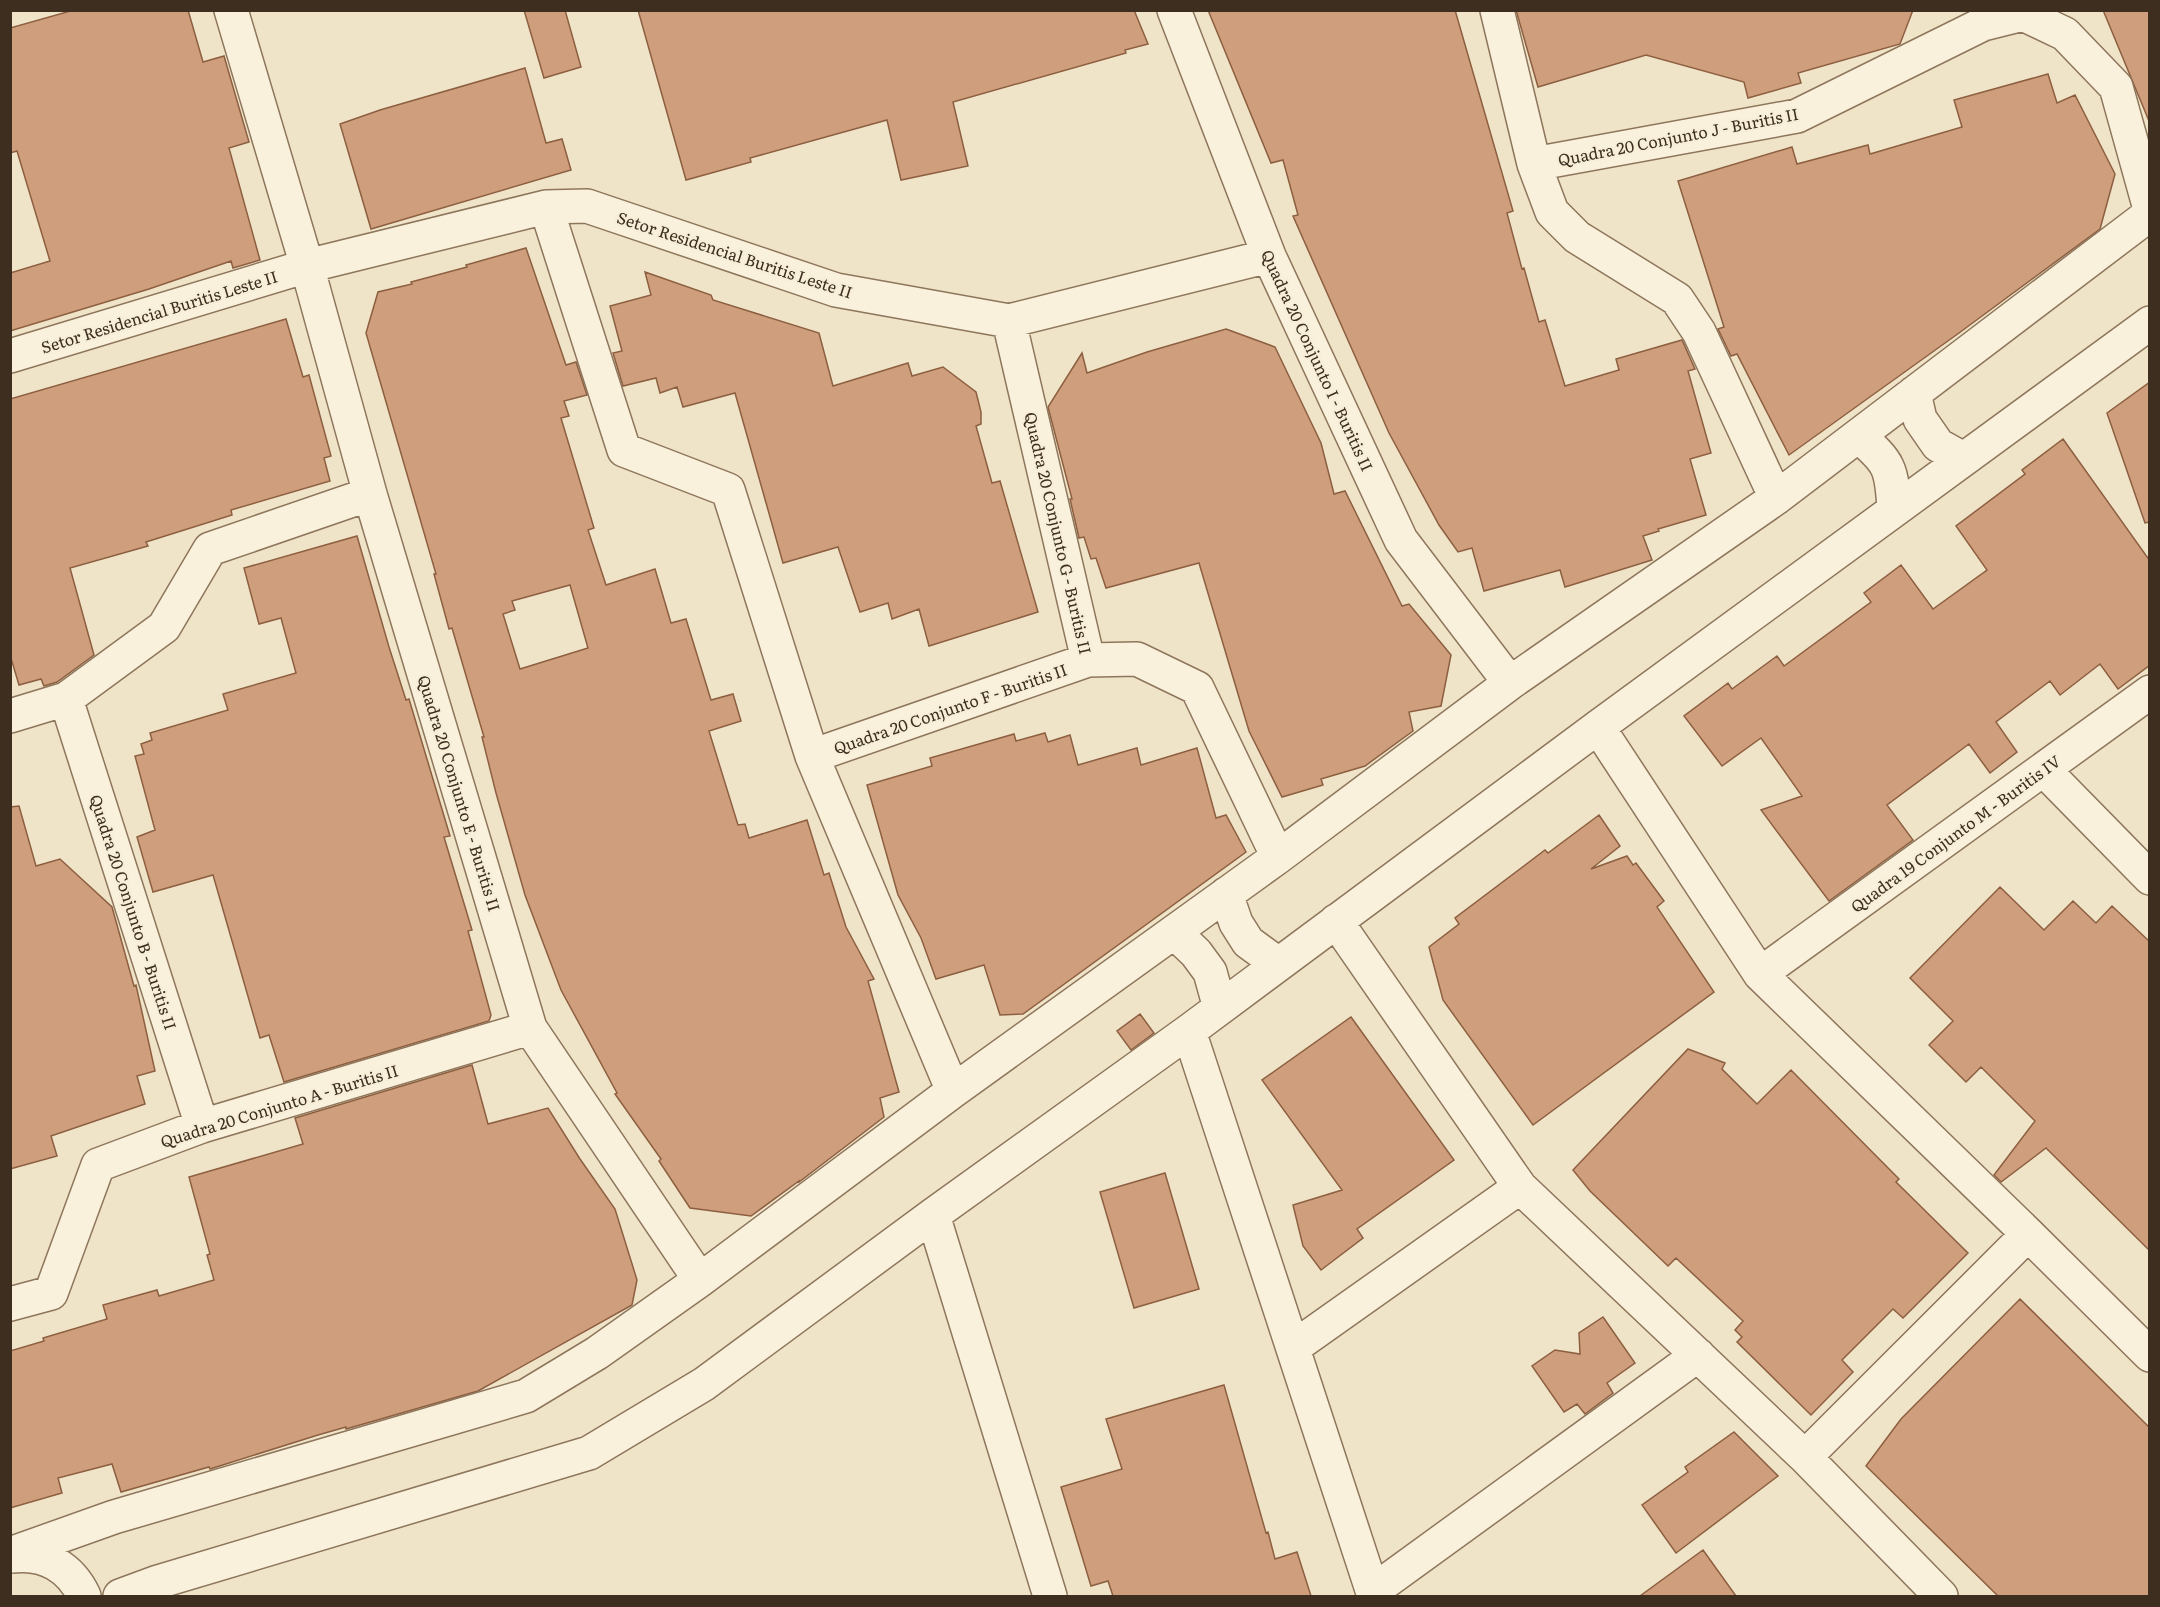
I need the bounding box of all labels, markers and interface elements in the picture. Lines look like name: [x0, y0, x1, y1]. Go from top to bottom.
street label: Quadra 20 Conjunto J - Buritis II: [1556, 101, 1800, 171]
street label: Setor Residencial Buritis Leste II: [614, 205, 856, 303]
street label: Quadra 20 Conjunto I - Buritis II: [1256, 245, 1380, 475]
street label: Setor Residencial Buritis Leste II: [38, 264, 280, 358]
street label: Quadra 20 Conjunto G - Buritis II: [1019, 410, 1099, 656]
street label: Quadra 20 Conjunto F - Buritis II: [830, 657, 1070, 759]
street label: Quadra 20 Conjunto E - Buritis II: [413, 672, 507, 914]
street label: Quadra 19 Conjunto M - Buritis IV: [1845, 748, 2065, 918]
street label: Quadra 20 Conjunto B - Buritis II: [85, 791, 183, 1033]
street label: Quadra 20 Conjunto A - Buritis II: [157, 1057, 401, 1153]

